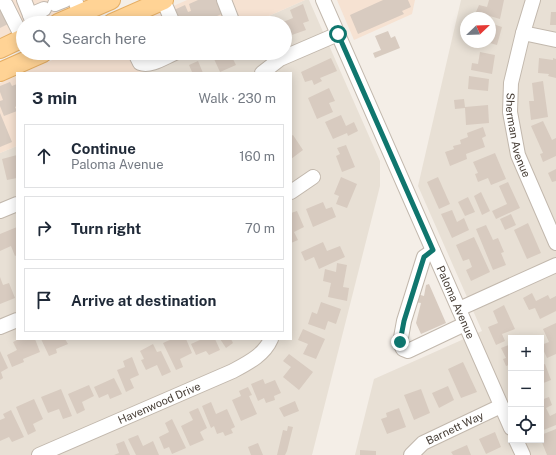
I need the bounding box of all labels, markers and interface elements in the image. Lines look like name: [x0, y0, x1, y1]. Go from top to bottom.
north arrow: [460, 12, 496, 48]
search box: [16, 16, 292, 60]
route start: [329, 25, 347, 43]
icon: search: [30, 27, 52, 49]
text: Search here: [62, 30, 146, 47]
text: 3 min: [32, 88, 77, 108]
text: Walk · 230 m: [198, 91, 276, 106]
street label: Sherman Avenue: [504, 93, 533, 179]
text: Continue: [71, 140, 136, 157]
icon: ahead: [33, 145, 55, 167]
text: 160 m: [239, 149, 275, 164]
text: Paloma Avenue: [71, 157, 164, 172]
icon: right: [33, 217, 55, 239]
text: Turn right: [71, 220, 141, 237]
text: 70 m: [245, 221, 275, 236]
street label: Paloma Avenue: [434, 264, 477, 340]
icon: arrive: [33, 289, 55, 311]
text: Arrive at destination: [71, 292, 216, 309]
route end: [391, 333, 409, 351]
map controls: [508, 335, 544, 443]
button: +: [508, 335, 544, 371]
button: −: [508, 371, 544, 407]
street label: Havenwood Drive: [116, 380, 202, 426]
button: locate: [508, 407, 544, 443]
street label: Barnett Way: [424, 409, 486, 447]

